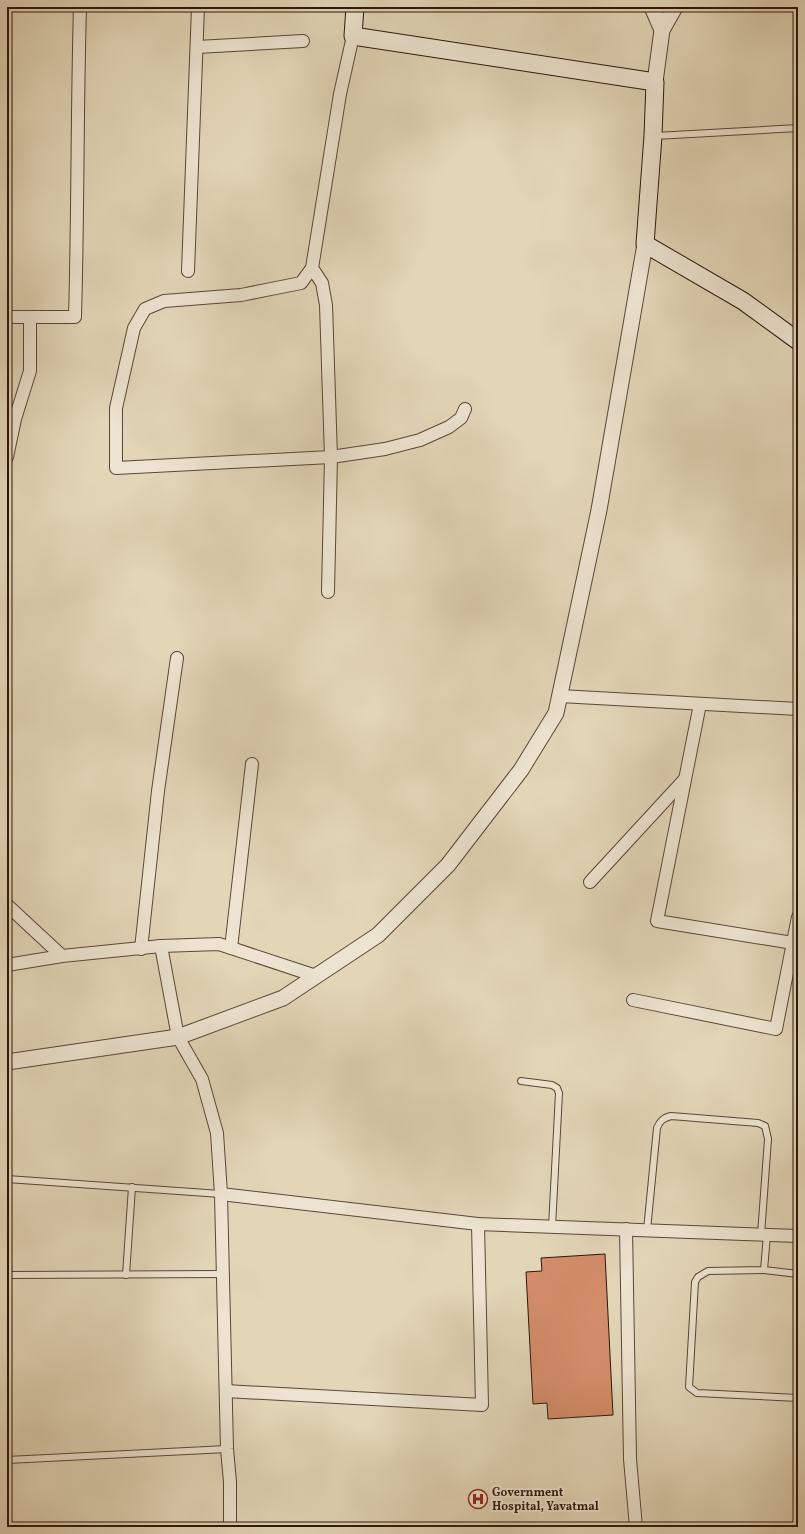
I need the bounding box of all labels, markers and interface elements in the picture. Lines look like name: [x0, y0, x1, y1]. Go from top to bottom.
place label: Government Hospital, Yavatmal: [492, 1485, 599, 1515]
hospital icon: Government Hospital, Yavatmal: [467, 1488, 489, 1510]

